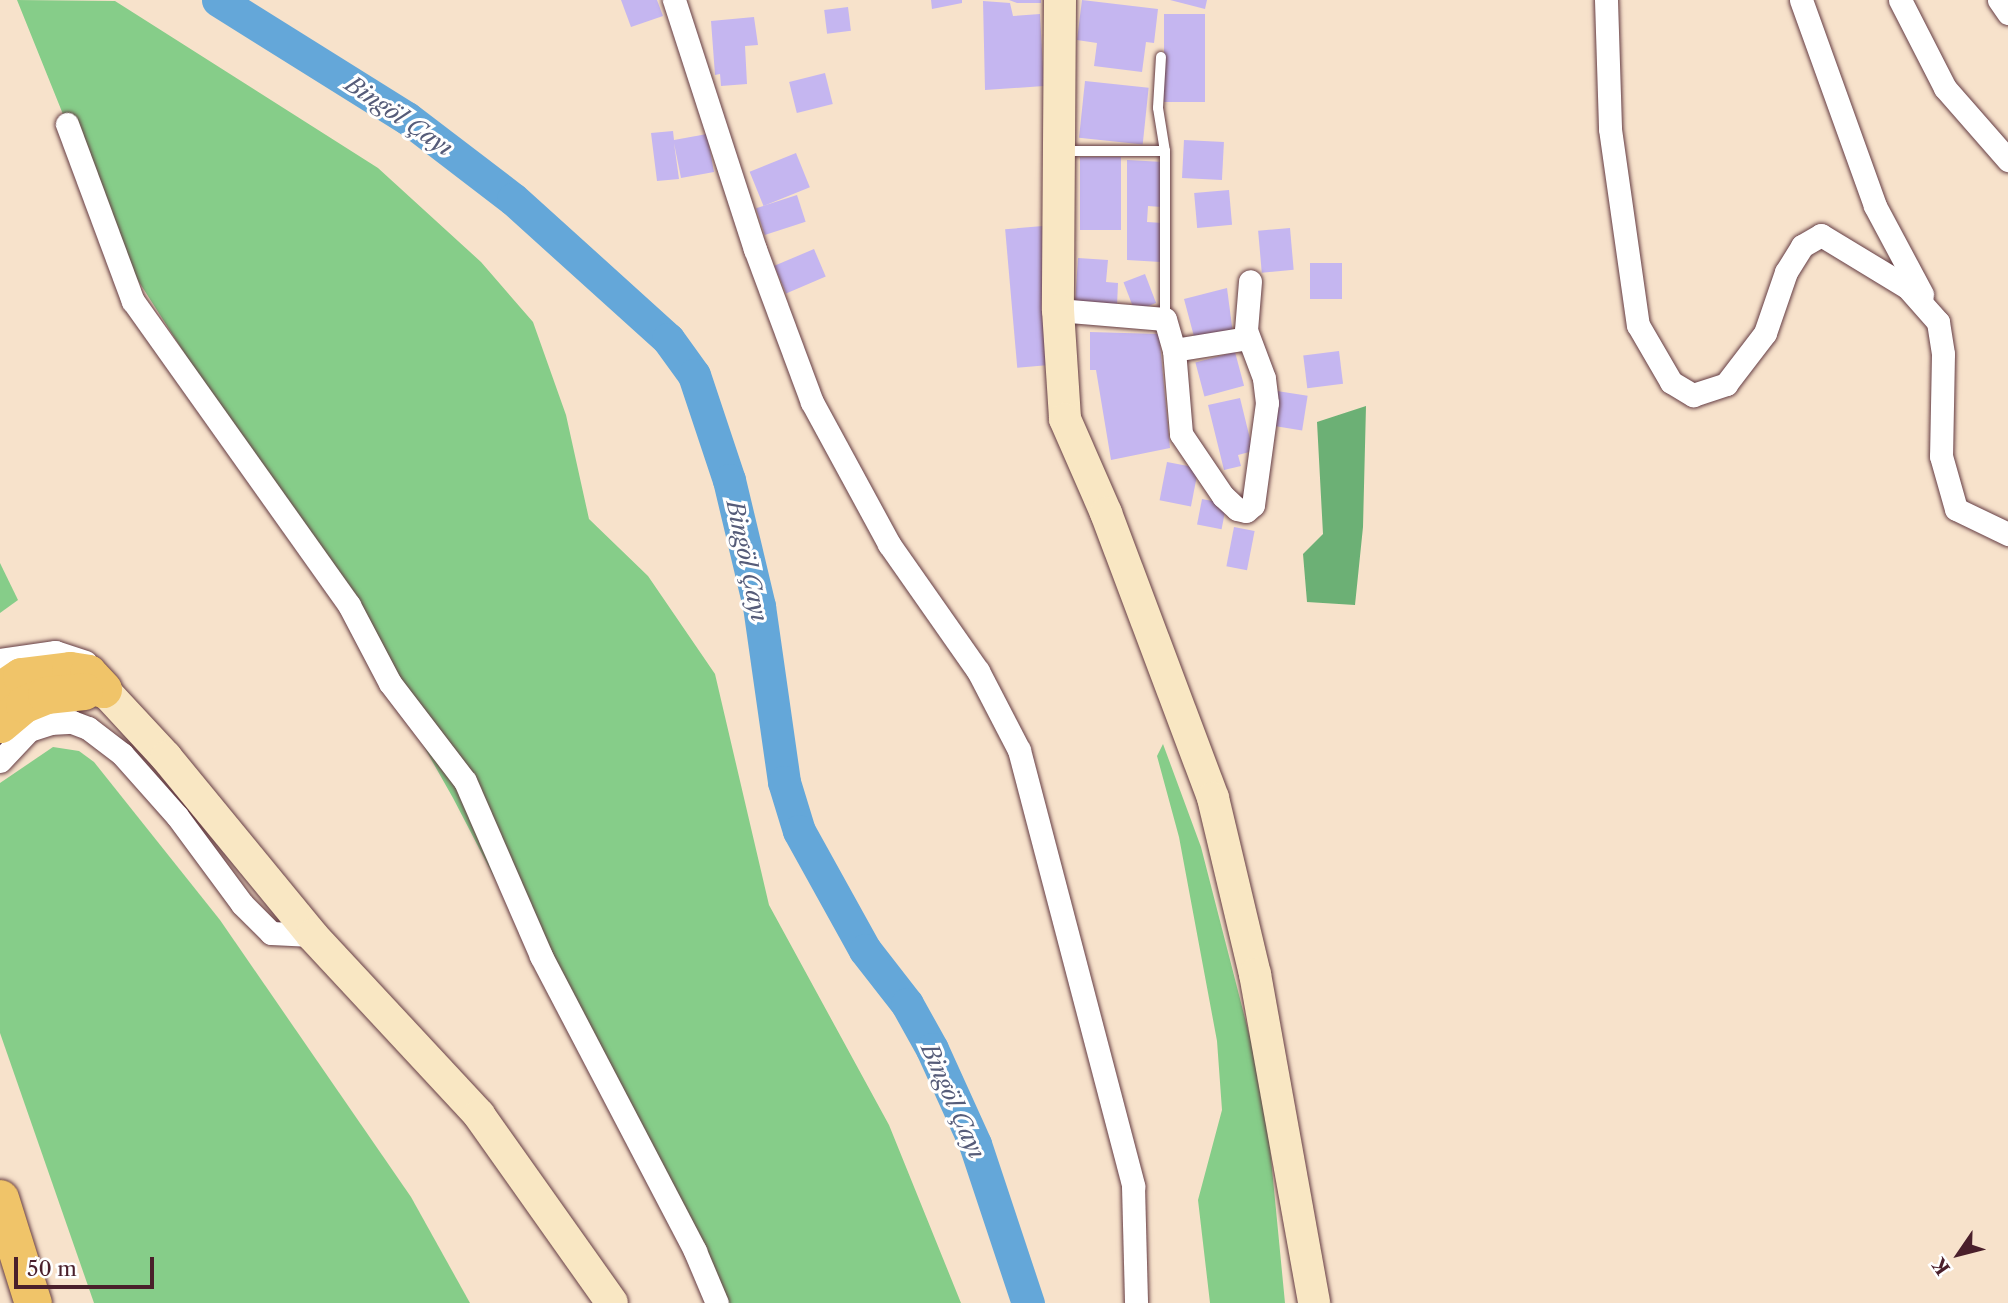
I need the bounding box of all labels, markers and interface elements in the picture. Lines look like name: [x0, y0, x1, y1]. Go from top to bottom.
water label: Bingöl Çayı: [340, 70, 458, 162]
water label: Bingöl Çayı: [721, 498, 773, 624]
water label: Bingöl Çayı: [915, 1039, 991, 1163]
north arrow: [1924, 1219, 1994, 1289]
scale bar: [18, 1244, 158, 1288]
text: K: [1928, 1254, 1955, 1279]
text: 50 m: [27, 1256, 77, 1281]

